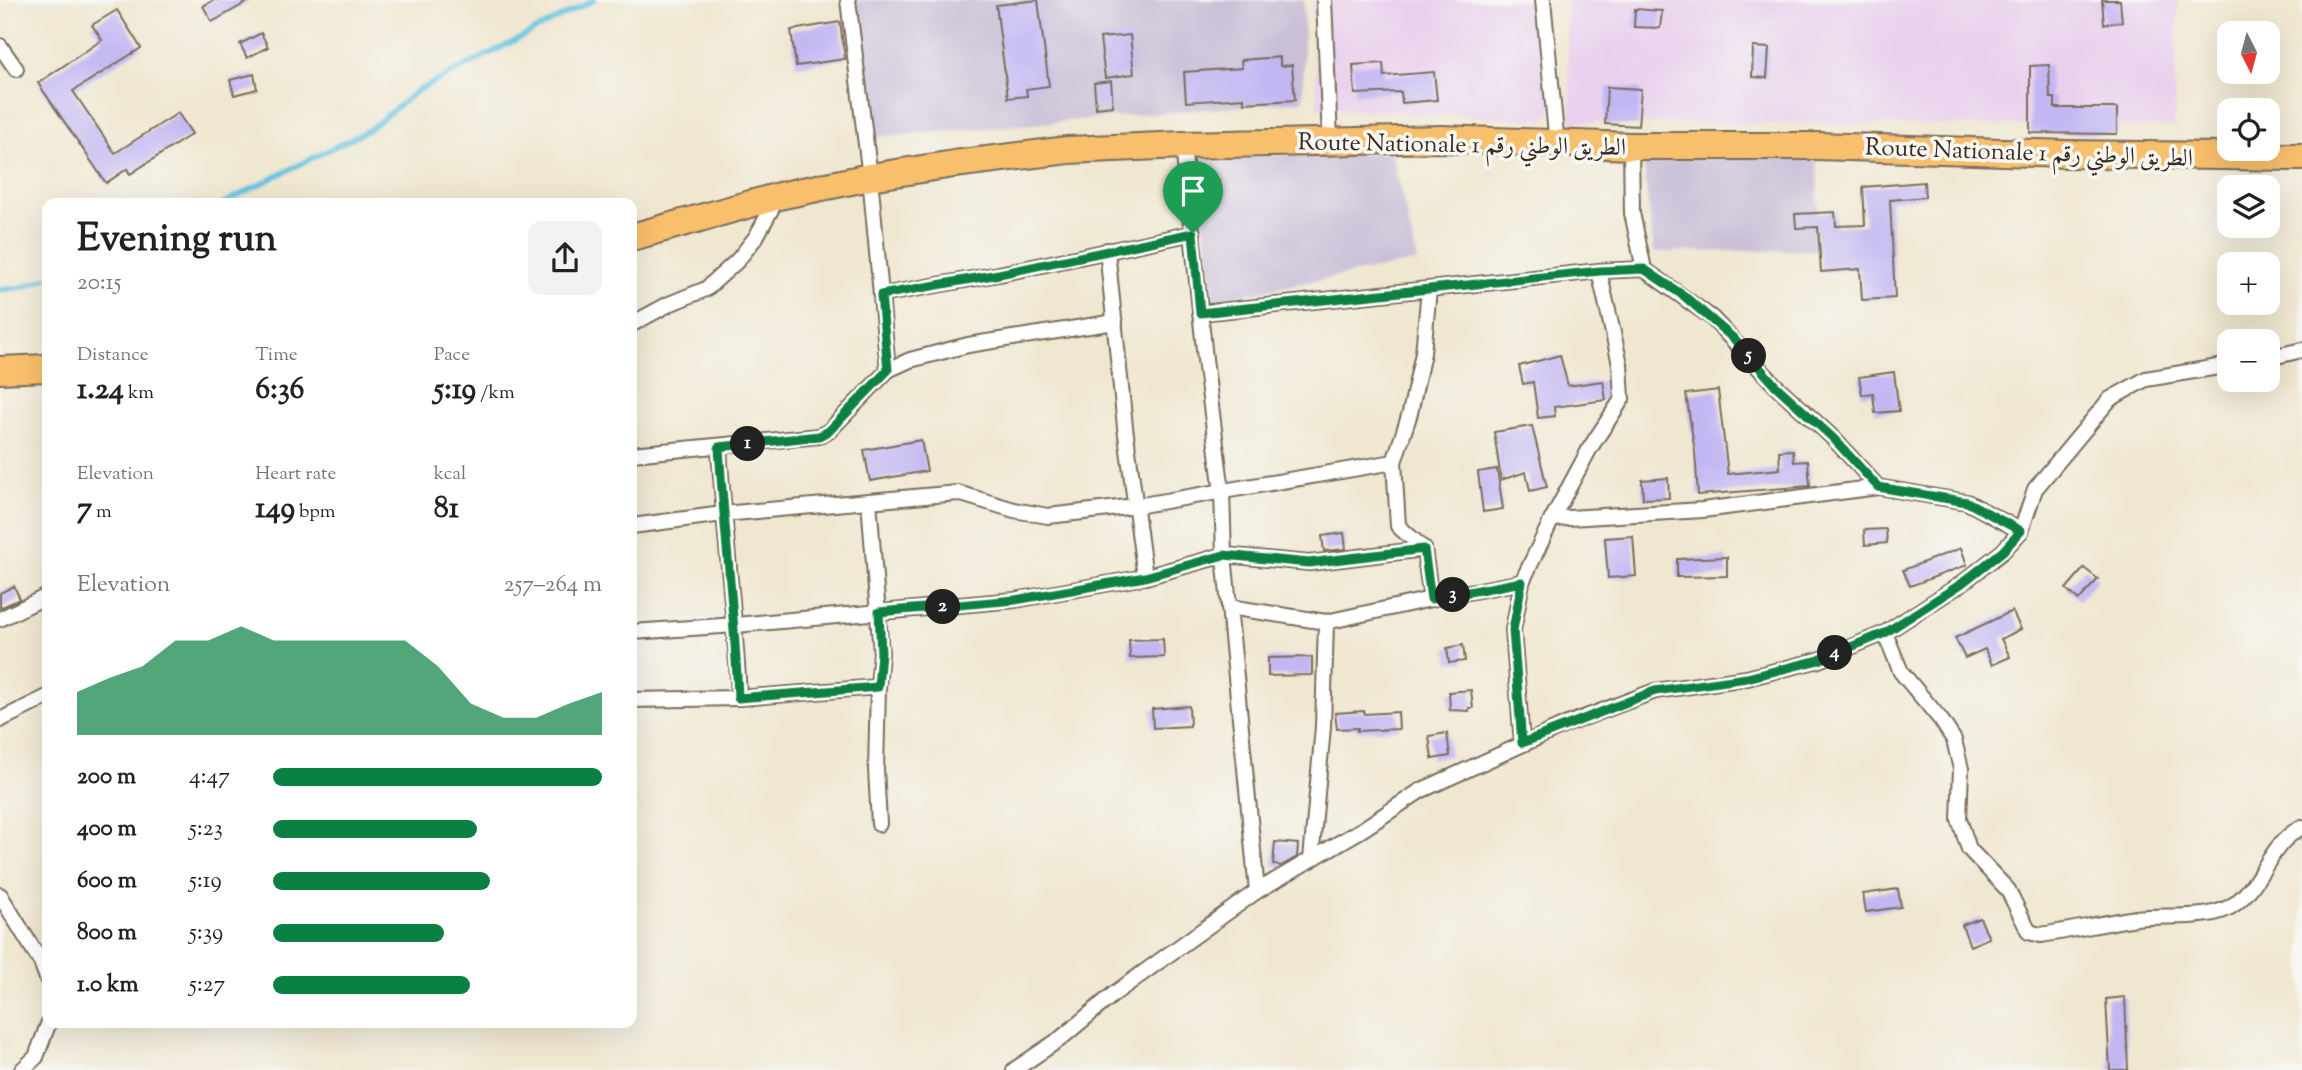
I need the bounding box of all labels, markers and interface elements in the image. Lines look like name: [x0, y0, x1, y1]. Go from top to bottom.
north arrow: [2217, 21, 2280, 84]
map controls: [2217, 21, 2280, 392]
button: locate: [2217, 98, 2280, 161]
street label: Route Nationale الطريق الوطني رقم 1: [1298, 126, 1626, 169]
street label: Route Nationale الطريق الوطني رقم 1: [1864, 131, 2194, 180]
pin: [1163, 161, 1223, 233]
icon: arrive: [1174, 172, 1212, 210]
button: layers: [2217, 175, 2280, 238]
text: Evening run: [77, 214, 277, 268]
button: share: [528, 221, 602, 295]
button: +: [2217, 252, 2280, 315]
text: 20:15: [77, 267, 121, 300]
button: −: [2217, 329, 2280, 392]
pin: 5: [1732, 338, 1766, 374]
text: Distance: [77, 342, 149, 369]
text: Time: [255, 342, 298, 369]
text: Pace: [434, 342, 470, 369]
text: 5: [1745, 342, 1752, 369]
text: 1.24: [77, 369, 124, 412]
text: 6:36: [255, 369, 305, 412]
text: 5:19: [434, 369, 476, 412]
text: km: [124, 380, 154, 407]
text: /km: [476, 380, 515, 407]
pin: 1: [730, 426, 766, 462]
text: 1: [744, 430, 751, 457]
text: Elevation: [77, 461, 154, 488]
text: Heart rate: [255, 461, 336, 488]
text: kcal: [434, 461, 466, 488]
text: 7: [77, 488, 92, 531]
text: 149: [255, 488, 295, 531]
text: 81: [434, 488, 459, 531]
text: m: [92, 499, 112, 526]
text: bpm: [295, 499, 335, 526]
text: Elevation: [77, 569, 170, 602]
text: 257–264 m: [504, 569, 602, 602]
pin: 3: [1436, 578, 1470, 612]
text: 3: [1449, 581, 1456, 608]
pin: 2: [926, 590, 960, 624]
text: 2: [938, 593, 947, 620]
pin: 4: [1818, 636, 1853, 670]
text: 4: [1830, 639, 1839, 666]
text: 200 m: [77, 761, 136, 794]
text: 4:47: [189, 761, 230, 794]
text: 400 m: [77, 813, 137, 846]
text: 5:23: [189, 813, 223, 846]
text: 600 m: [77, 865, 137, 898]
text: 5:19: [189, 865, 222, 898]
text: 800 m: [77, 917, 137, 950]
text: 5:39: [189, 917, 223, 950]
text: 1.0 km: [77, 969, 139, 1002]
text: 5:27: [189, 969, 225, 1002]

